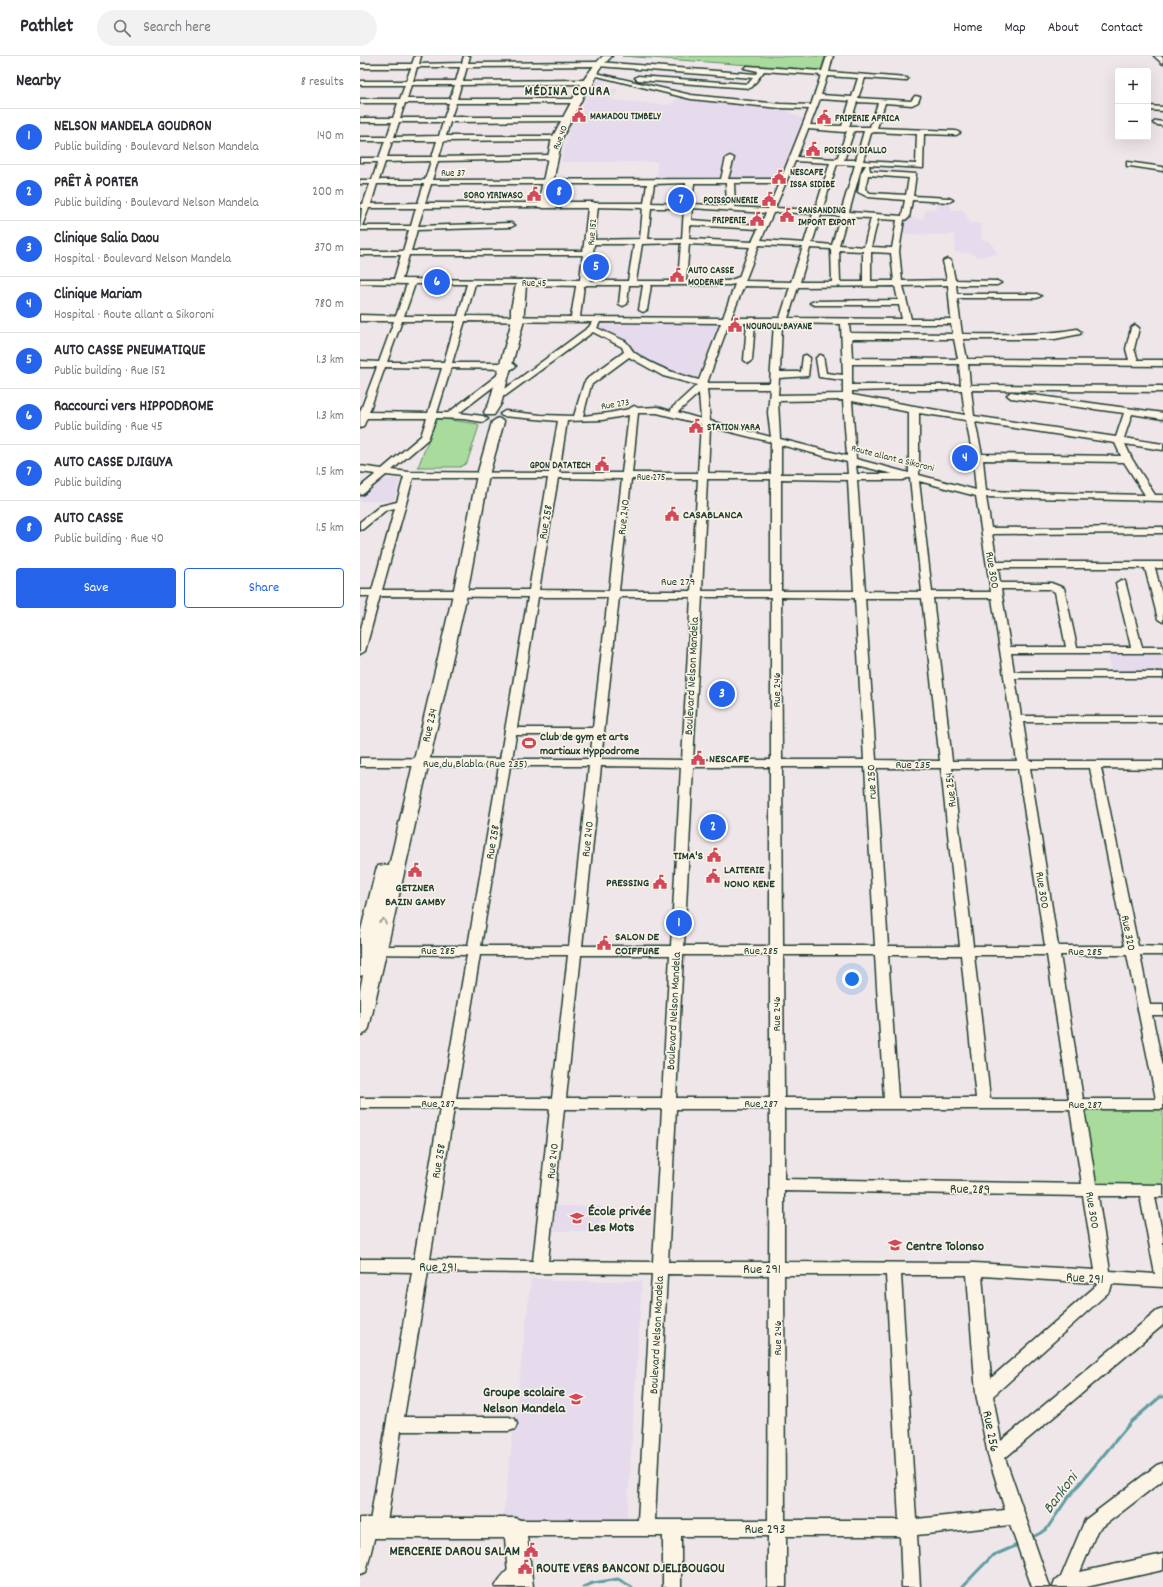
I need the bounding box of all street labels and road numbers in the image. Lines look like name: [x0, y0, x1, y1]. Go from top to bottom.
street label: Rue 40: [550, 123, 572, 152]
street label: Rue 37: [441, 167, 465, 181]
street label: Rue 152: [585, 218, 601, 246]
street label: Rue 45: [522, 277, 547, 291]
street label: Rue 273: [600, 396, 630, 414]
street label: Route allant a Sikoroni: [850, 442, 936, 476]
street label: Rue 275: [637, 471, 666, 485]
street label: Rue 240: [614, 498, 635, 536]
street label: Rue 258: [535, 504, 558, 541]
street label: Rue 300: [980, 550, 1003, 590]
street label: Rue 279: [661, 574, 695, 591]
street label: Boulevard Nelson Mandela: [681, 616, 704, 736]
street label: Rue 246: [769, 672, 786, 708]
street label: Rue 234: [418, 707, 443, 744]
street label: Rue du Blabla (Rue 235): [423, 756, 527, 773]
street label: Rue 235: [895, 757, 931, 774]
street label: rue 250: [863, 764, 882, 800]
street label: Rue 254: [941, 772, 962, 808]
street label: Rue 240: [578, 820, 599, 858]
street label: Rue 258: [482, 824, 505, 861]
street label: Rue 300: [1030, 870, 1053, 910]
street label: Rue 320: [1116, 914, 1139, 953]
street label: Rue 285: [421, 943, 455, 960]
street label: Rue 285: [744, 943, 778, 960]
street label: Rue 285: [1068, 944, 1102, 961]
street label: Boulevard Nelson Mandela: [663, 951, 686, 1071]
street label: Rue 246: [769, 996, 786, 1032]
street label: Rue 287: [421, 1096, 455, 1113]
street label: Rue 287: [744, 1096, 778, 1113]
street label: Rue 287: [1068, 1097, 1102, 1114]
street label: Rue 240: [543, 1142, 564, 1180]
street label: Rue 258: [428, 1143, 451, 1180]
street label: Rue 289: [950, 1180, 990, 1200]
street label: Rue 300: [1080, 1190, 1103, 1230]
street label: Rue 291: [419, 1258, 457, 1278]
street label: Rue 291: [743, 1260, 781, 1280]
street label: Rue 291: [1065, 1268, 1104, 1290]
street label: Boulevard Nelson Mandela: [646, 1275, 669, 1395]
street label: Rue 246: [770, 1320, 787, 1356]
street label: Rue 256: [976, 1409, 1004, 1454]
street label: Rue 293: [745, 1520, 785, 1540]

